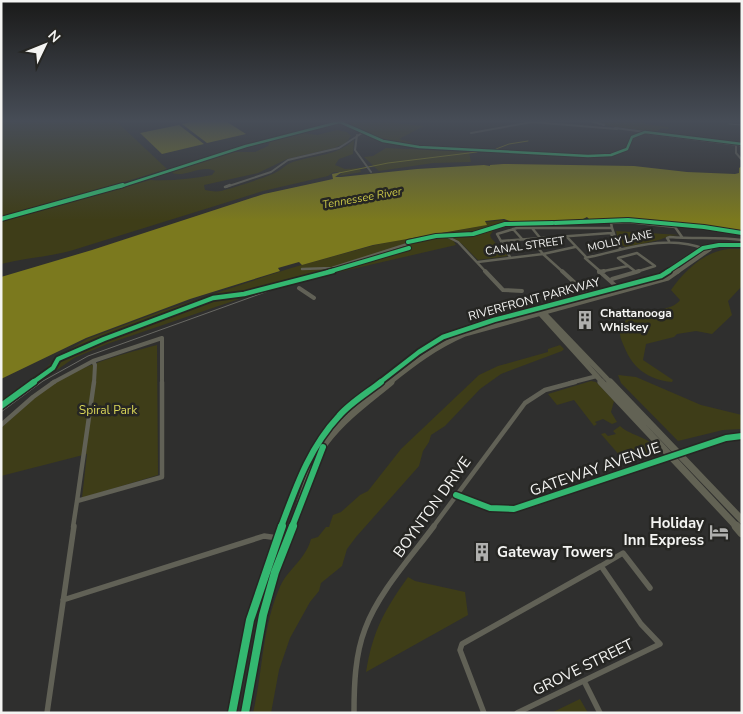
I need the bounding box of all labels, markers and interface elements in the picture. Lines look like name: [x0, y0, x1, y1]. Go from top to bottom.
north arrow: [20, 20, 70, 70]
text: N: [44, 26, 65, 47]
water label: Tennessee River: [321, 183, 404, 212]
street label: MOLLY LANE: [586, 226, 654, 256]
street label: CANAL STREET: [484, 233, 566, 259]
street label: RIVERFRONT PARKWAY: [466, 273, 602, 324]
place label: Chattanooga Whiskey: [600, 305, 672, 335]
building icon: Chattanooga Whiskey: [574, 309, 596, 331]
park label: Spiral Park: [79, 402, 138, 418]
street label: GATEWAY AVENUE: [527, 437, 663, 501]
street label: BOYNTON DRIVE: [389, 453, 475, 561]
place label: Holiday Inn Express: [624, 513, 704, 550]
hotel icon: Holiday Inn Express: [708, 521, 730, 543]
building icon: Gateway Towers: [471, 541, 493, 563]
place label: Gateway Towers: [497, 542, 613, 562]
street label: GROVE STREET: [529, 634, 637, 700]

